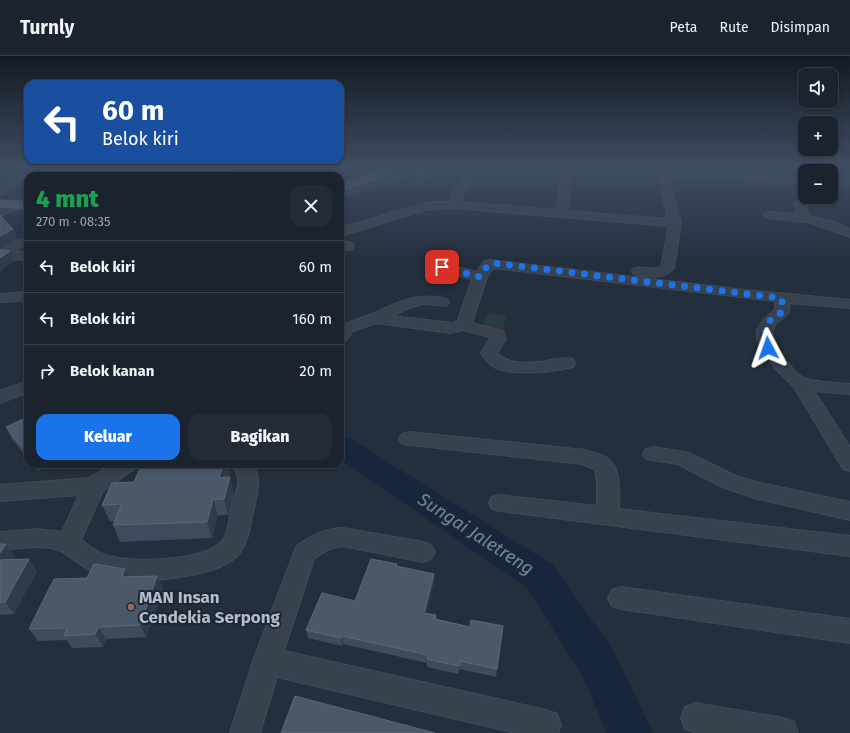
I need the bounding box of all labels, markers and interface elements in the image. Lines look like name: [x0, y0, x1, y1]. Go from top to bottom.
text: Turnly: [20, 16, 74, 39]
text: Peta: [670, 19, 697, 36]
text: Rute: [719, 19, 749, 36]
text: Disimpan: [771, 19, 830, 36]
map controls: [798, 68, 838, 204]
button: sound: [798, 68, 838, 108]
text: 60 m: [102, 94, 164, 127]
icon: left: [36, 96, 88, 148]
button: +: [798, 116, 838, 156]
text: Belok kiri: [102, 128, 179, 150]
button: −: [798, 164, 838, 204]
text: 4 mnt: [36, 185, 99, 213]
button: close: [290, 185, 332, 227]
text: 270 m · 08:35: [36, 214, 110, 229]
pin: [425, 250, 459, 284]
icon: left: [36, 256, 58, 278]
icon: arrive: [431, 256, 453, 278]
text: Belok kiri: [70, 258, 135, 276]
text: 60 m: [299, 258, 332, 276]
icon: left: [36, 308, 58, 330]
text: Belok kiri: [70, 310, 135, 328]
text: 160 m: [292, 310, 332, 328]
position arrow: [747, 327, 789, 369]
icon: right: [36, 360, 58, 382]
text: Belok kanan: [70, 362, 154, 380]
text: 20 m: [299, 362, 332, 380]
button: Keluar: [36, 414, 180, 460]
button: Bagikan: [188, 414, 332, 460]
water label: Sungai Jaletreng: [413, 488, 538, 580]
place label: MAN Insan Cendekia Serpong: [139, 587, 281, 628]
marker: MAN Insan Cendekia Serpong: [126, 602, 136, 612]

